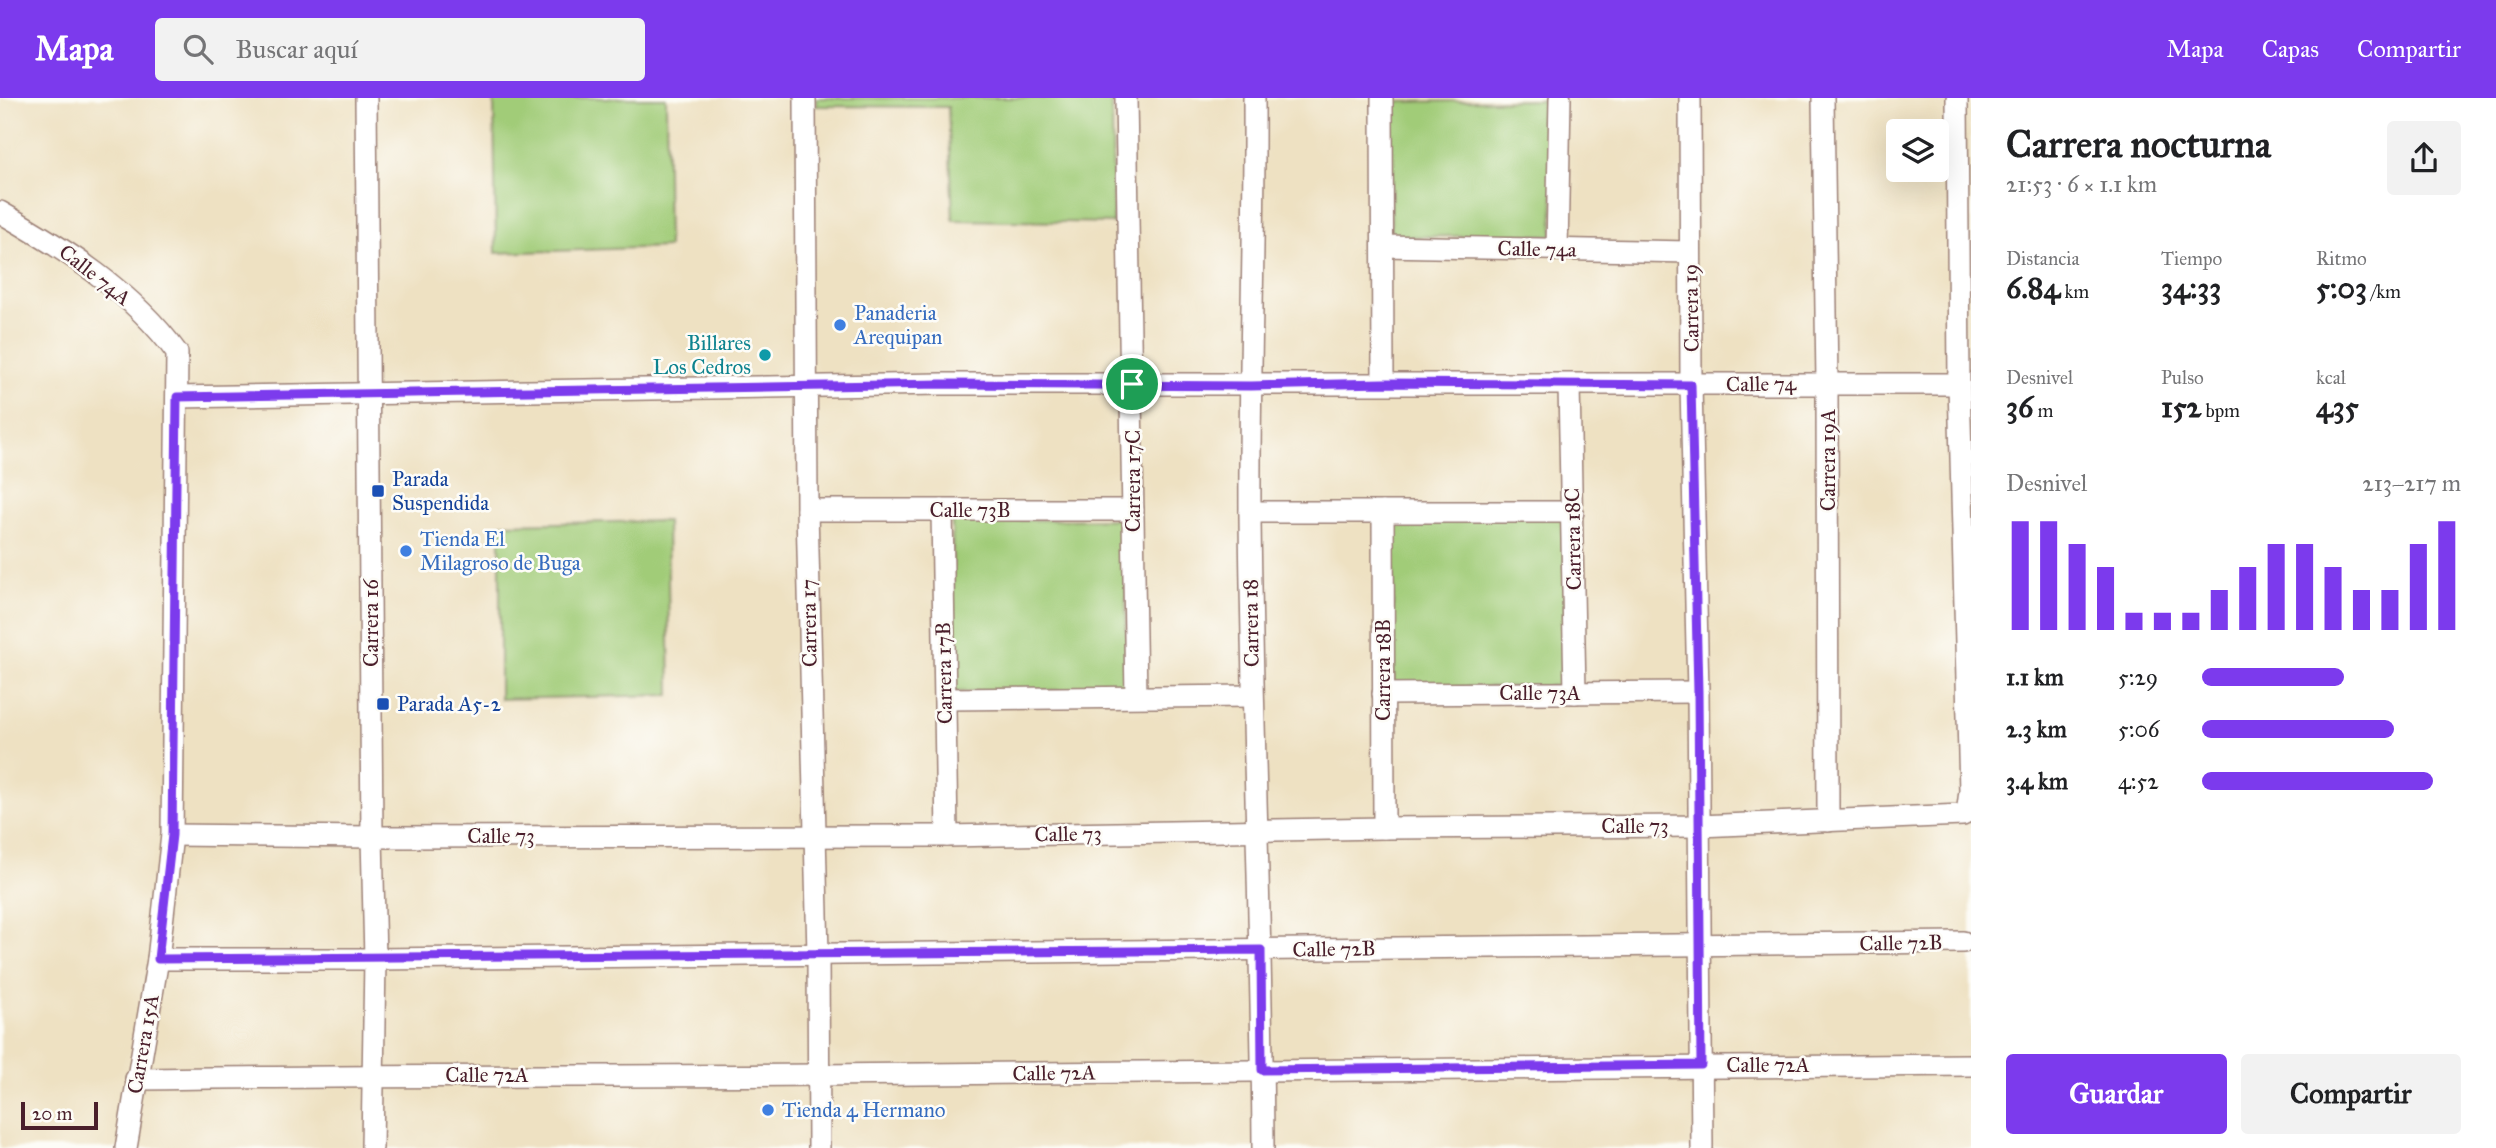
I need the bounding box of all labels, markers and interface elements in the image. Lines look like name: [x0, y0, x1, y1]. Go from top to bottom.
search box: [155, 18, 645, 81]
text: Mapa: [35, 29, 113, 69]
icon: search: [179, 30, 217, 68]
text: Buscar aquí: [235, 33, 358, 65]
text: Mapa: [2167, 34, 2224, 64]
text: Capas: [2262, 34, 2319, 64]
text: Compartir: [2357, 34, 2461, 64]
map controls: [1886, 119, 1949, 182]
button: layers: [1886, 119, 1949, 182]
text: Carrera nocturna: [2006, 121, 2271, 167]
button: share: [2387, 121, 2461, 195]
text: 21:53 · 6 × 1.1 km: [2006, 170, 2157, 198]
street label: Calle 74a: [1497, 235, 1577, 263]
street label: Calle 74A: [54, 239, 136, 311]
text: Distancia: [2006, 247, 2079, 270]
text: Tiempo: [2161, 247, 2222, 270]
text: Ritmo: [2316, 247, 2367, 270]
street label: Carrera 19: [1677, 264, 1705, 352]
text: 6.84: [2006, 270, 2060, 306]
text: 34:33: [2161, 270, 2221, 306]
text: 5:03: [2316, 270, 2367, 306]
text: km: [2060, 280, 2089, 303]
text: /km: [2367, 280, 2401, 303]
place label: Panaderia Arequipan: [853, 300, 942, 350]
marker: Panaderia Arequipan: [832, 317, 848, 333]
place label: Billares Los Cedros: [653, 330, 751, 380]
marker: Billares Los Cedros: [757, 347, 773, 363]
pin: [1102, 354, 1162, 414]
icon: arrive: [1113, 365, 1151, 403]
text: Desnivel: [2006, 366, 2073, 389]
text: Pulso: [2161, 366, 2204, 389]
text: kcal: [2316, 366, 2346, 389]
street label: Calle 74: [1726, 370, 1798, 398]
text: 36: [2006, 389, 2033, 425]
text: 152: [2161, 389, 2201, 425]
text: 435: [2316, 389, 2359, 425]
text: m: [2033, 399, 2053, 422]
text: bpm: [2201, 399, 2240, 422]
street label: Carrera 19A: [1815, 409, 1841, 511]
street label: Carrera 17C: [1120, 430, 1146, 532]
place label: Parada Suspendida: [392, 466, 489, 516]
text: Desnivel: [2006, 469, 2087, 497]
text: 213–217 m: [2362, 469, 2461, 497]
marker: Parada Suspendida: [370, 483, 386, 499]
street label: Carrera 18C: [1559, 487, 1587, 591]
street label: Calle 73B: [929, 497, 1011, 523]
place label: Tienda El Milagroso de Buga: [420, 526, 581, 576]
marker: Tienda El Milagroso de Buga: [398, 543, 414, 559]
street label: Carrera 16: [358, 578, 384, 667]
street label: Carrera 17: [795, 579, 823, 667]
street label: Carrera 18: [1237, 579, 1265, 667]
street label: Carrera 18B: [1370, 619, 1396, 721]
street label: Carrera 17B: [930, 622, 958, 724]
text: 1.1 km: [2006, 663, 2064, 691]
text: 5:29: [2118, 663, 2158, 691]
street label: Calle 73A: [1499, 680, 1581, 706]
place label: Parada A5-2: [397, 691, 502, 717]
marker: Parada A5-2: [375, 696, 391, 712]
text: 2.3 km: [2006, 715, 2067, 743]
text: 5:06: [2118, 715, 2160, 743]
text: 3.4 km: [2006, 767, 2068, 795]
text: 4:52: [2118, 767, 2159, 795]
street label: Calle 73: [1601, 813, 1669, 839]
street label: Calle 73: [1034, 820, 1102, 848]
street label: Calle 73: [467, 823, 535, 849]
street label: Calle 72B: [1859, 929, 1943, 957]
street label: Calle 72B: [1292, 935, 1376, 963]
street label: Carrera 15A: [121, 992, 165, 1096]
street label: Calle 72A: [1726, 1052, 1810, 1078]
button: Guardar: [2006, 1054, 2227, 1134]
button: Compartir: [2241, 1054, 2461, 1134]
street label: Calle 72A: [1012, 1059, 1096, 1087]
street label: Calle 72A: [445, 1062, 529, 1088]
place label: Tienda 4 Hermano: [782, 1097, 946, 1123]
scale bar: [21, 1099, 98, 1131]
text: 20 m: [32, 1102, 73, 1125]
marker: Tienda 4 Hermano: [760, 1102, 776, 1118]

